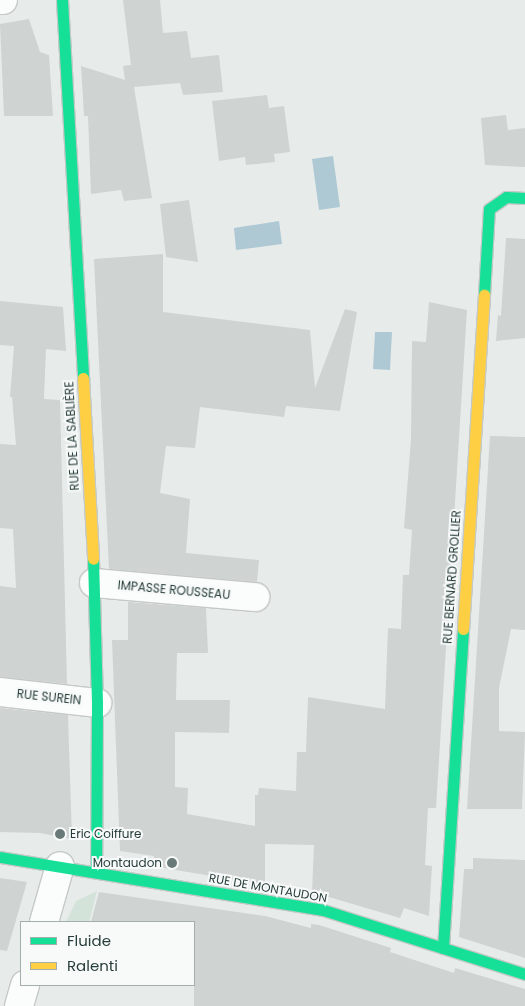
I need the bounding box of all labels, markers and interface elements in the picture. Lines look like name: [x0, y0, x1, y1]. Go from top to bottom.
street label: RUE DE LA SABLIÈRE: [62, 381, 82, 491]
street label: RUE BERNARD GROLLIER: [440, 510, 464, 644]
street label: IMPASSE ROUSSEAU: [117, 578, 231, 602]
street label: RUE SUREIN: [16, 686, 82, 708]
place label: Eric Coiffure: [70, 827, 141, 841]
marker: Eric Coiffure: [54, 828, 66, 840]
place label: Montaudon: [93, 856, 162, 870]
marker: Montaudon: [166, 857, 178, 869]
street label: RUE DE MONTAUDON: [208, 871, 328, 905]
legend: [20, 921, 195, 986]
text: Fluide: [67, 930, 111, 951]
text: Ralenti: [67, 955, 118, 976]

